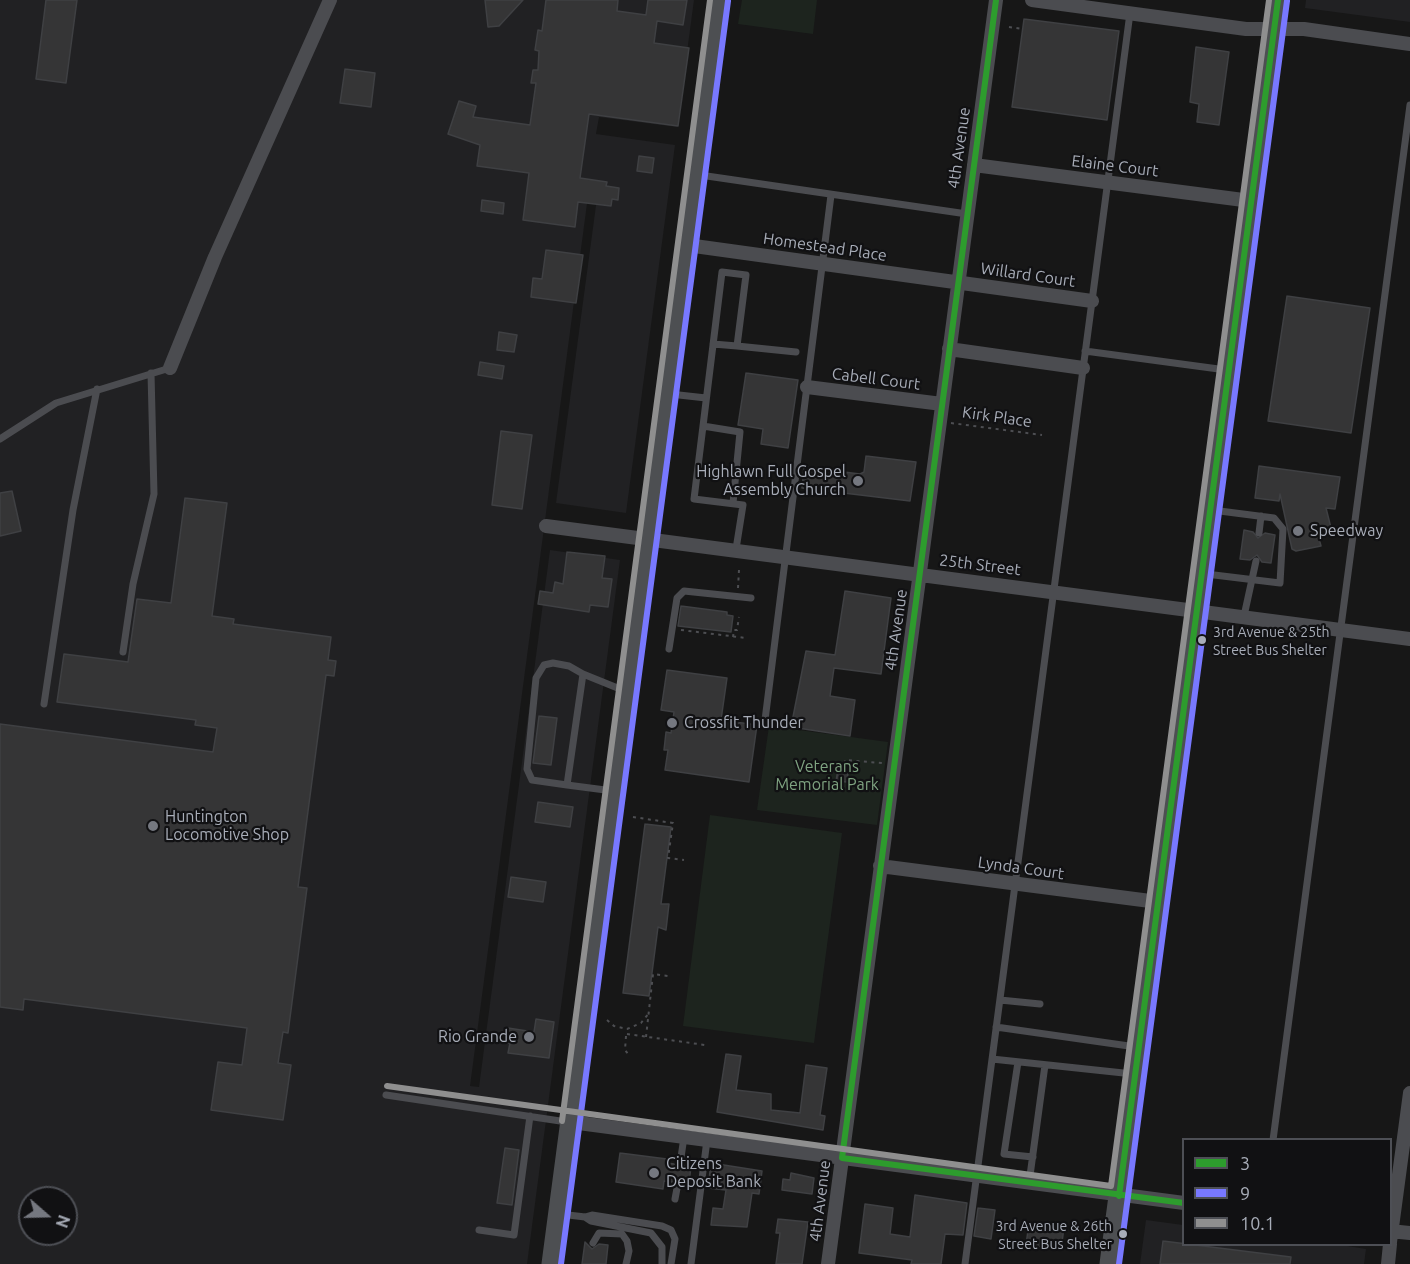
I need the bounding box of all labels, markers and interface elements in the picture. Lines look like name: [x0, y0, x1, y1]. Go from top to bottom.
street label: 4th Avenue: [944, 106, 974, 190]
street label: Elaine Court: [1070, 151, 1160, 181]
street label: Homestead Place: [762, 229, 888, 265]
street label: Willard Court: [979, 259, 1077, 291]
street label: Cabell Court: [831, 364, 921, 394]
street label: Kirk Place: [961, 403, 1033, 431]
place label: Highlawn Full Gospel Assembly Church: [696, 462, 846, 500]
marker: Highlawn Full Gospel Assembly Church: [851, 474, 865, 488]
place label: Speedway: [1310, 521, 1383, 541]
marker: Speedway: [1291, 524, 1305, 538]
street label: 25th Street: [938, 550, 1022, 580]
street label: 4th Avenue: [881, 588, 911, 672]
place label: 3rd Avenue & 25th Street Bus Shelter: [1213, 624, 1330, 656]
marker: 3rd Avenue & 25th Street Bus Shelter: [1196, 634, 1208, 646]
place label: Crossfit Thunder: [684, 713, 804, 733]
marker: Crossfit Thunder: [665, 716, 679, 730]
park label: Veterans Memorial Park: [775, 757, 879, 795]
place label: Huntington Locomotive Shop: [165, 807, 289, 845]
marker: Huntington Locomotive Shop: [146, 819, 160, 833]
street label: Lynda Court: [977, 852, 1065, 884]
place label: Rio Grande: [438, 1027, 517, 1047]
marker: Rio Grande: [522, 1030, 536, 1044]
legend: [1182, 1138, 1392, 1246]
text: 3: [1240, 1153, 1250, 1173]
place label: Citizens Deposit Bank: [666, 1154, 761, 1192]
street label: 4th Avenue: [805, 1159, 835, 1243]
marker: Citizens Deposit Bank: [647, 1166, 661, 1180]
text: 9: [1240, 1183, 1250, 1203]
north arrow: [18, 1186, 78, 1246]
text: N: [53, 1213, 74, 1230]
text: 10.1: [1240, 1213, 1275, 1233]
place label: 3rd Avenue & 26th Street Bus Shelter: [995, 1218, 1112, 1250]
marker: 3rd Avenue & 26th Street Bus Shelter: [1117, 1228, 1129, 1240]

